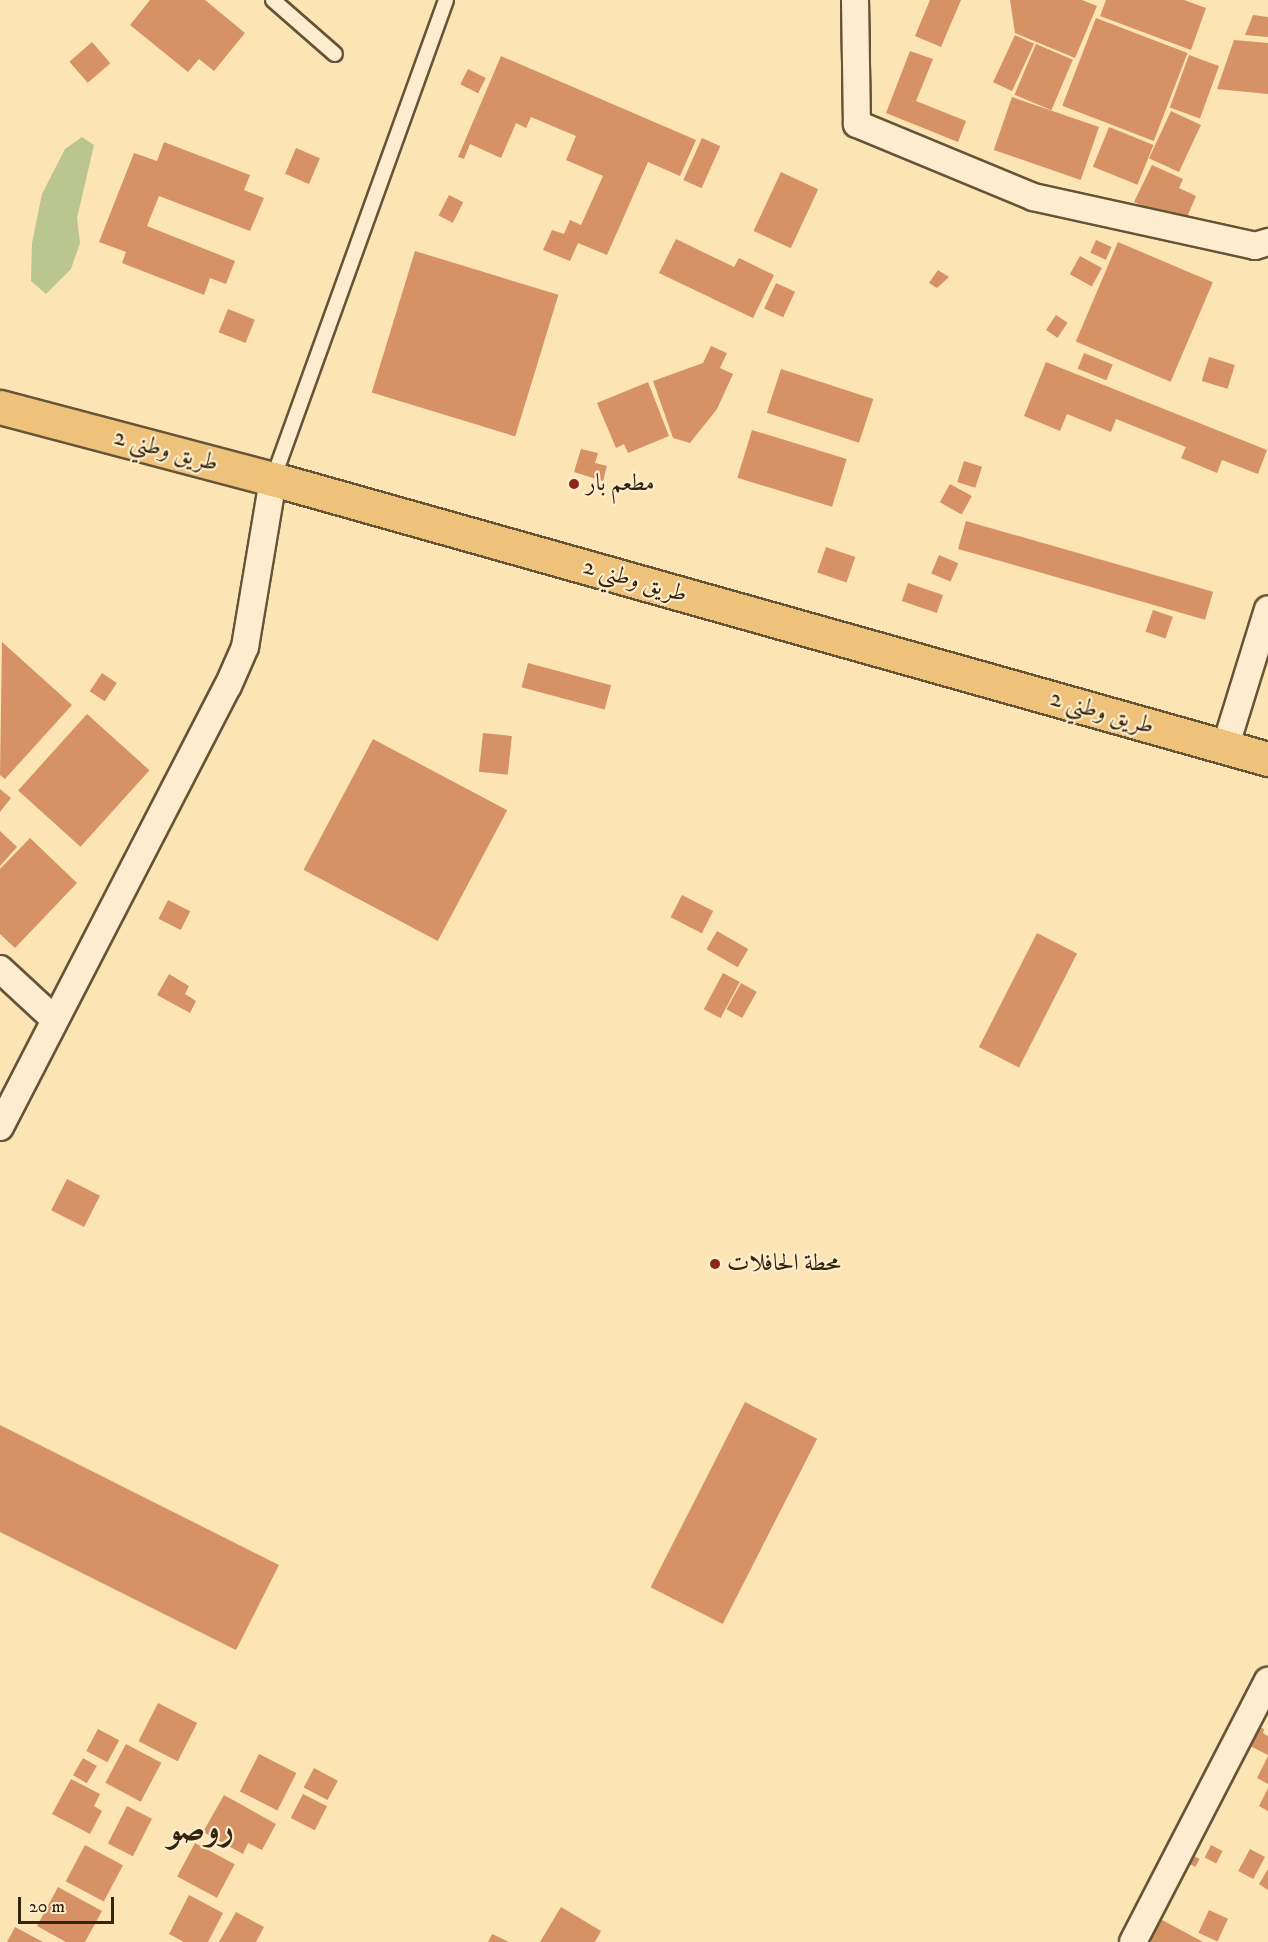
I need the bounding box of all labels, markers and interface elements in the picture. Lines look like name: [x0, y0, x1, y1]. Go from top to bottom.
street label: طريق وطني 2: [111, 423, 221, 479]
place label: مطعم بار: [586, 470, 655, 498]
marker: مطعم بار: [567, 477, 581, 491]
street label: طريق وطني 2: [580, 552, 690, 610]
street label: طريق وطني 2: [1047, 684, 1157, 742]
place label: محطة الحافلات: [727, 1250, 841, 1278]
marker: محطة الحافلات: [708, 1257, 722, 1271]
district label: روصو: [168, 1807, 234, 1851]
scale bar: [21, 1885, 117, 1923]
text: 20 m: [29, 1896, 65, 1918]

